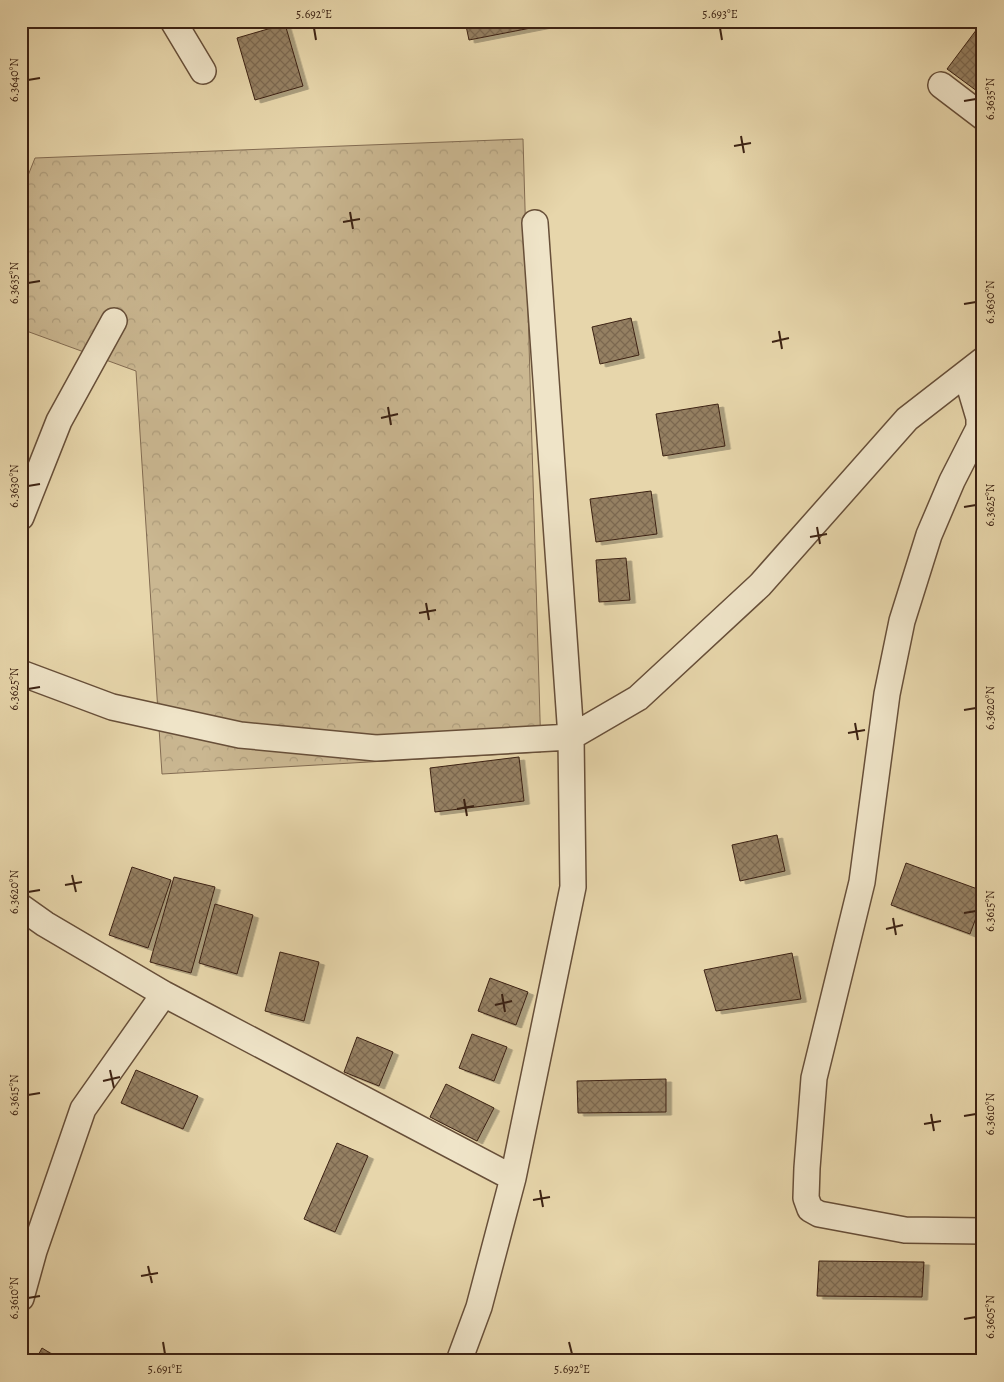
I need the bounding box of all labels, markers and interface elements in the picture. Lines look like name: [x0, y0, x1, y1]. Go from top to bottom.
text: 5.692°E: [296, 6, 332, 22]
text: 5.693°E: [702, 6, 738, 22]
text: 6.3640°N: [6, 58, 22, 102]
text: 6.3635°N: [982, 78, 998, 120]
text: 6.3635°N: [6, 262, 22, 304]
text: 6.3630°N: [982, 280, 998, 324]
text: 6.3630°N: [6, 464, 22, 508]
text: 6.3625°N: [982, 483, 998, 526]
text: 6.3625°N: [6, 667, 22, 710]
text: 6.3620°N: [982, 686, 998, 730]
text: 6.3620°N: [6, 870, 22, 914]
text: 6.3615°N: [982, 890, 998, 932]
text: 6.3615°N: [6, 1074, 22, 1116]
text: 6.3610°N: [982, 1092, 998, 1135]
text: 6.3610°N: [6, 1276, 22, 1319]
text: 6.3605°N: [982, 1295, 998, 1339]
text: 5.691°E: [148, 1361, 182, 1377]
text: 5.692°E: [554, 1361, 590, 1377]

